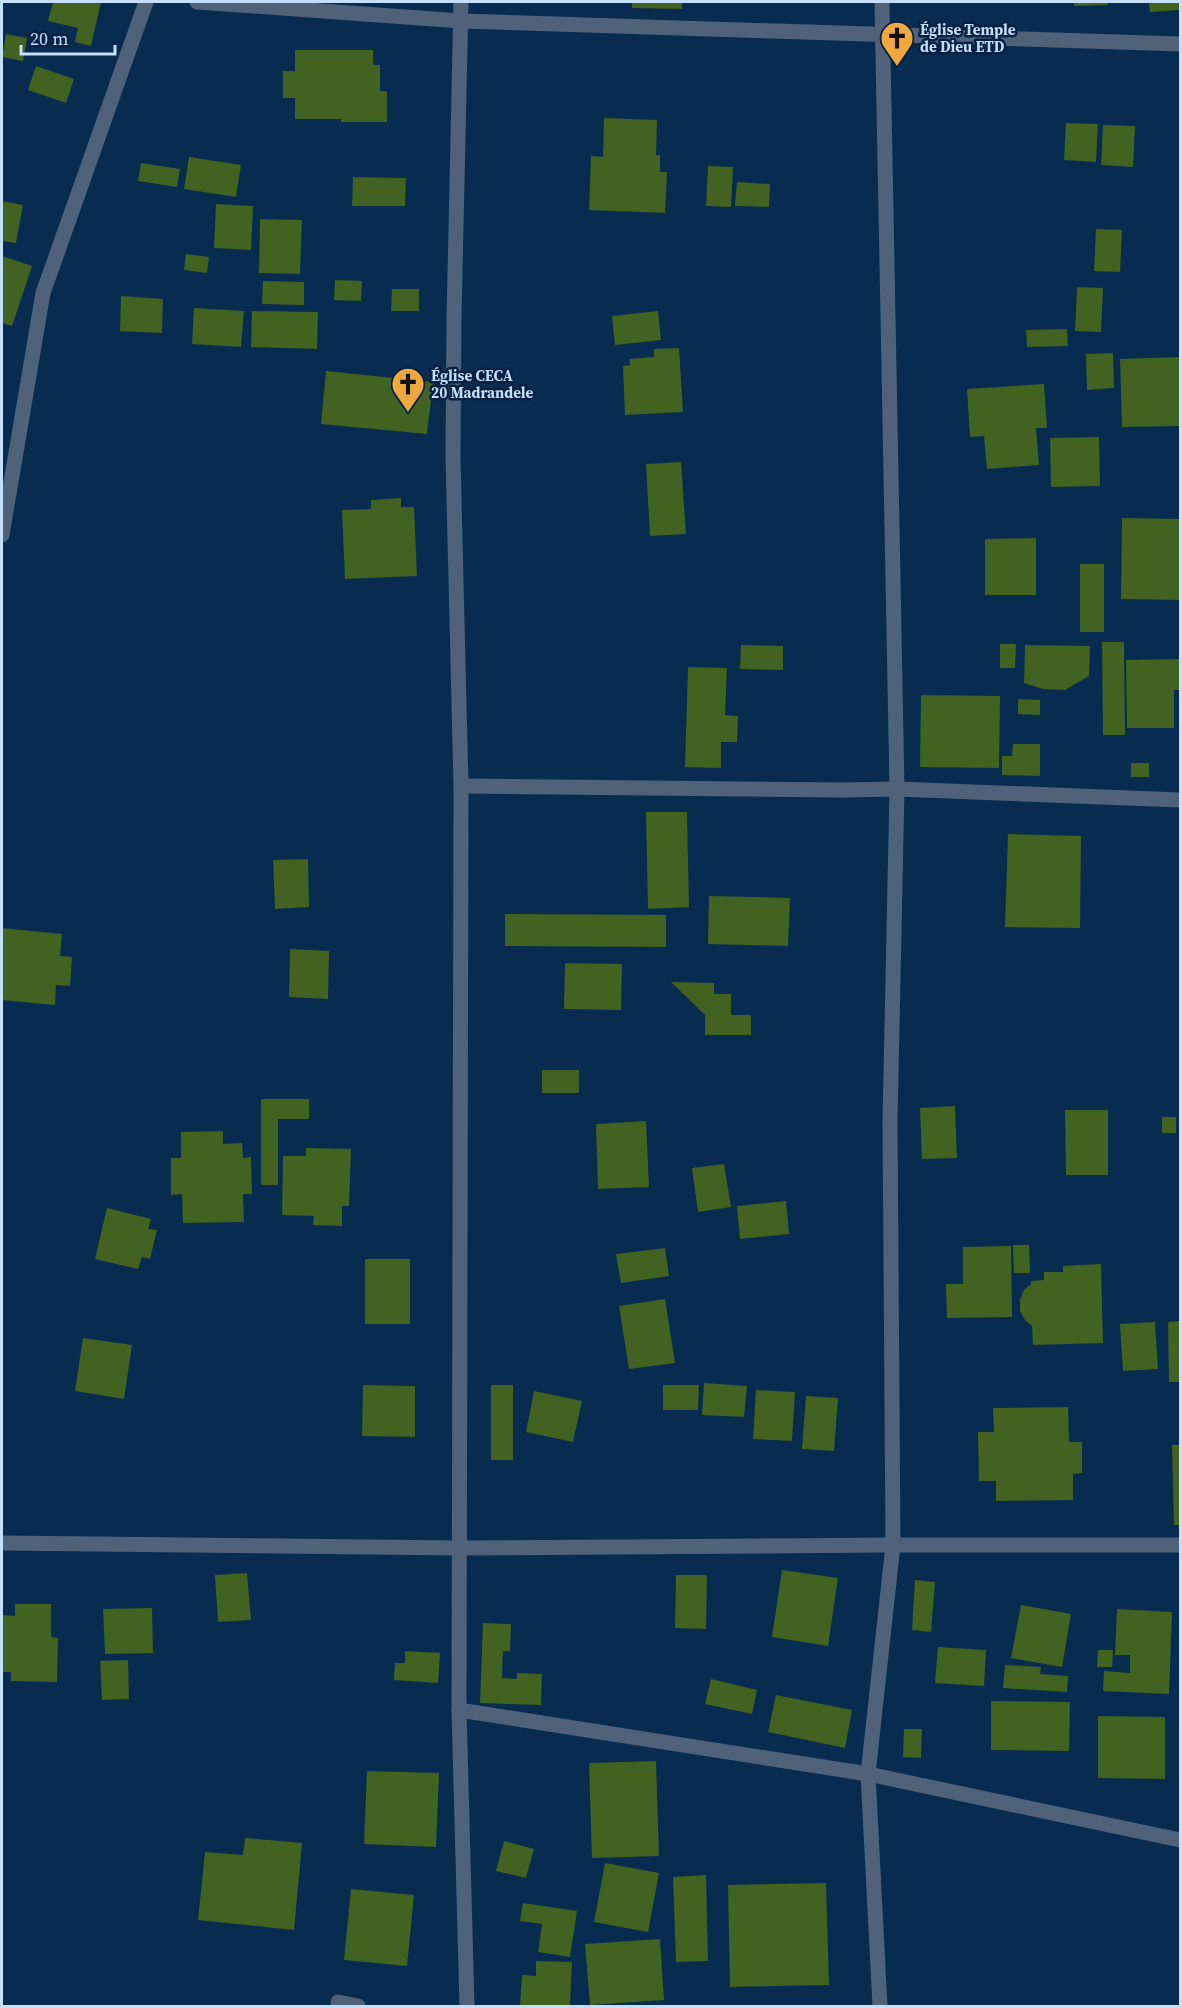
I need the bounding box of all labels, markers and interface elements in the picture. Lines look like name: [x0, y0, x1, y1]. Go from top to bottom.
scale bar: [21, 18, 116, 56]
place label: Église Temple de Dieu ETD: [920, 19, 1016, 57]
church icon: Église Temple de Dieu ETD: [879, 20, 915, 67]
text: 20 m: [30, 26, 68, 51]
place label: Église CECA 20 Madrandele: [431, 365, 534, 403]
church icon: Église CECA 20 Madrandele: [390, 366, 426, 413]

